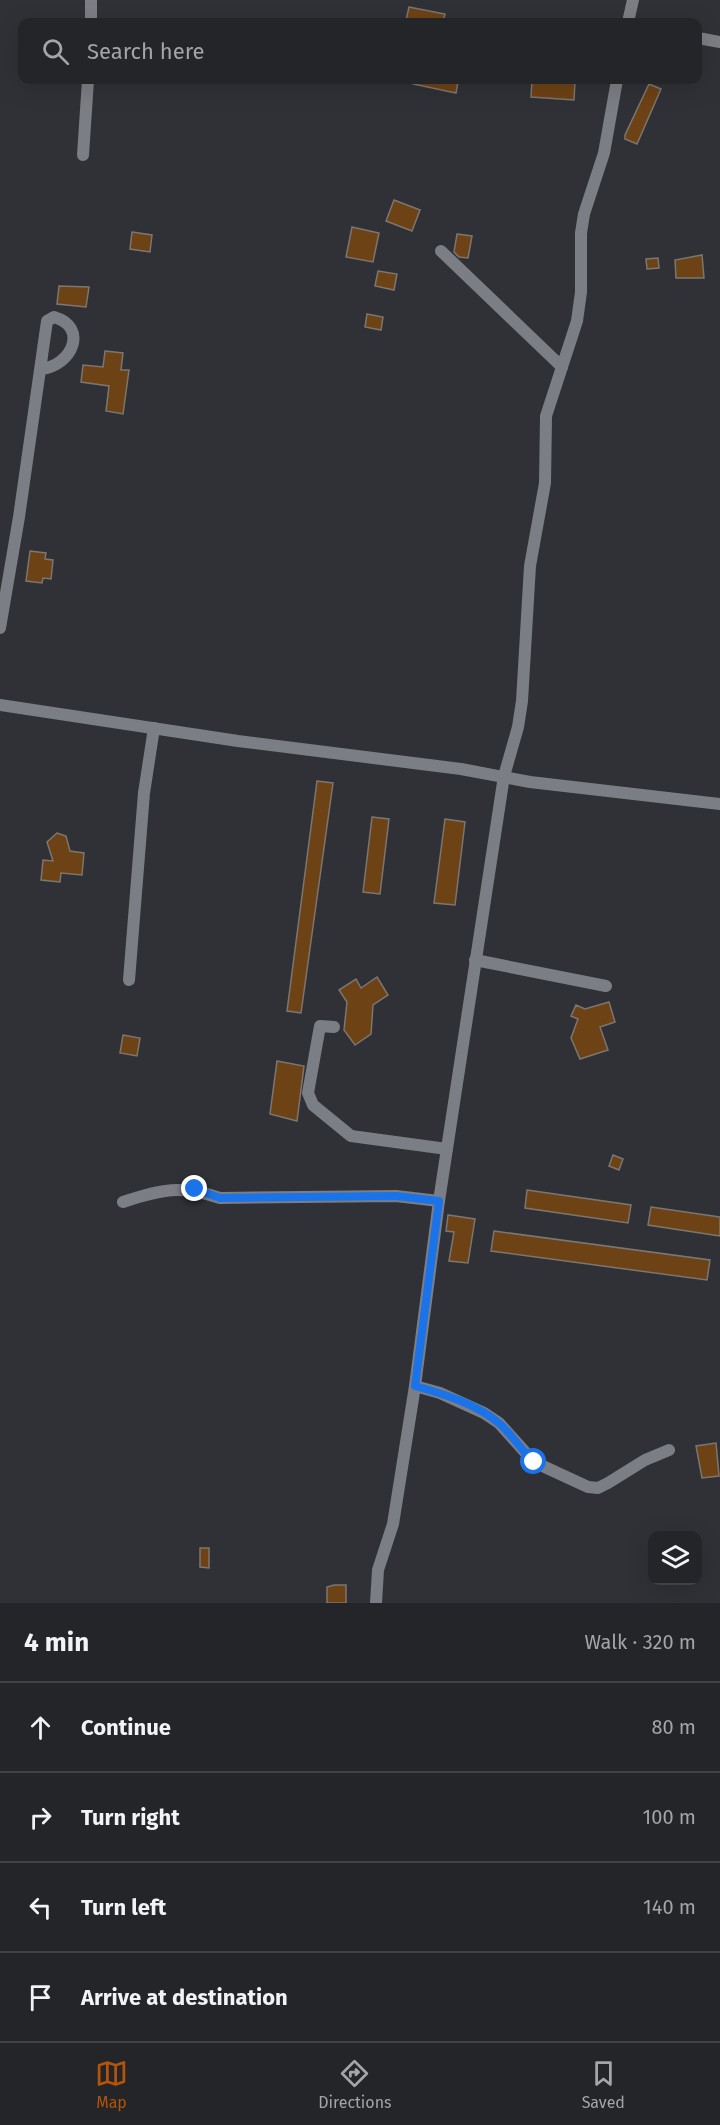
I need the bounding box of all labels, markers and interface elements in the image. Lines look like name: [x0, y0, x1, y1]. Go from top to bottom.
search box: [18, 18, 702, 84]
icon: search: [39, 35, 72, 68]
text: Search here: [87, 38, 205, 65]
route end: [181, 1175, 207, 1201]
route start: [520, 1448, 546, 1474]
map controls: [648, 1531, 702, 1585]
button: layers: [648, 1531, 702, 1585]
text: 4 min: [24, 1627, 89, 1658]
text: Walk · 320 m: [585, 1630, 696, 1654]
icon: ahead: [24, 1711, 57, 1744]
text: Continue: [81, 1714, 171, 1741]
text: 80 m: [651, 1715, 696, 1739]
icon: right: [24, 1801, 57, 1834]
text: Turn right: [81, 1804, 180, 1831]
text: 100 m: [643, 1805, 696, 1829]
icon: left: [24, 1891, 57, 1924]
text: Turn left: [81, 1894, 166, 1921]
text: 140 m: [643, 1895, 696, 1919]
icon: arrive: [24, 1981, 57, 2014]
text: Arrive at destination: [81, 1984, 288, 2011]
tab: Map: [95, 2057, 128, 2112]
tab: Directions: [318, 2057, 392, 2112]
tab: Saved: [582, 2057, 625, 2112]

